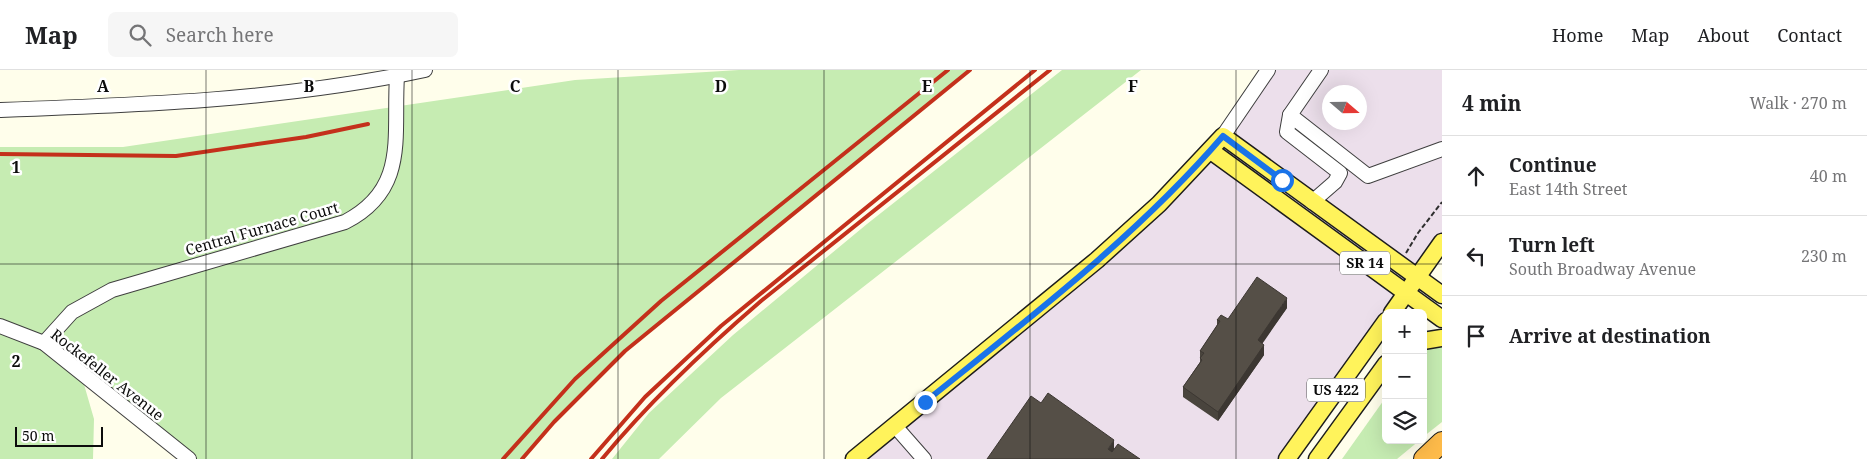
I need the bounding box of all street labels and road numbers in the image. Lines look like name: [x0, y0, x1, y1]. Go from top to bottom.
street label: Central Furnace Court: [183, 197, 341, 260]
road number: SR 14: [1340, 252, 1390, 274]
street label: Rockefeller Avenue: [47, 324, 168, 425]
road number: US 422: [1307, 378, 1365, 402]

